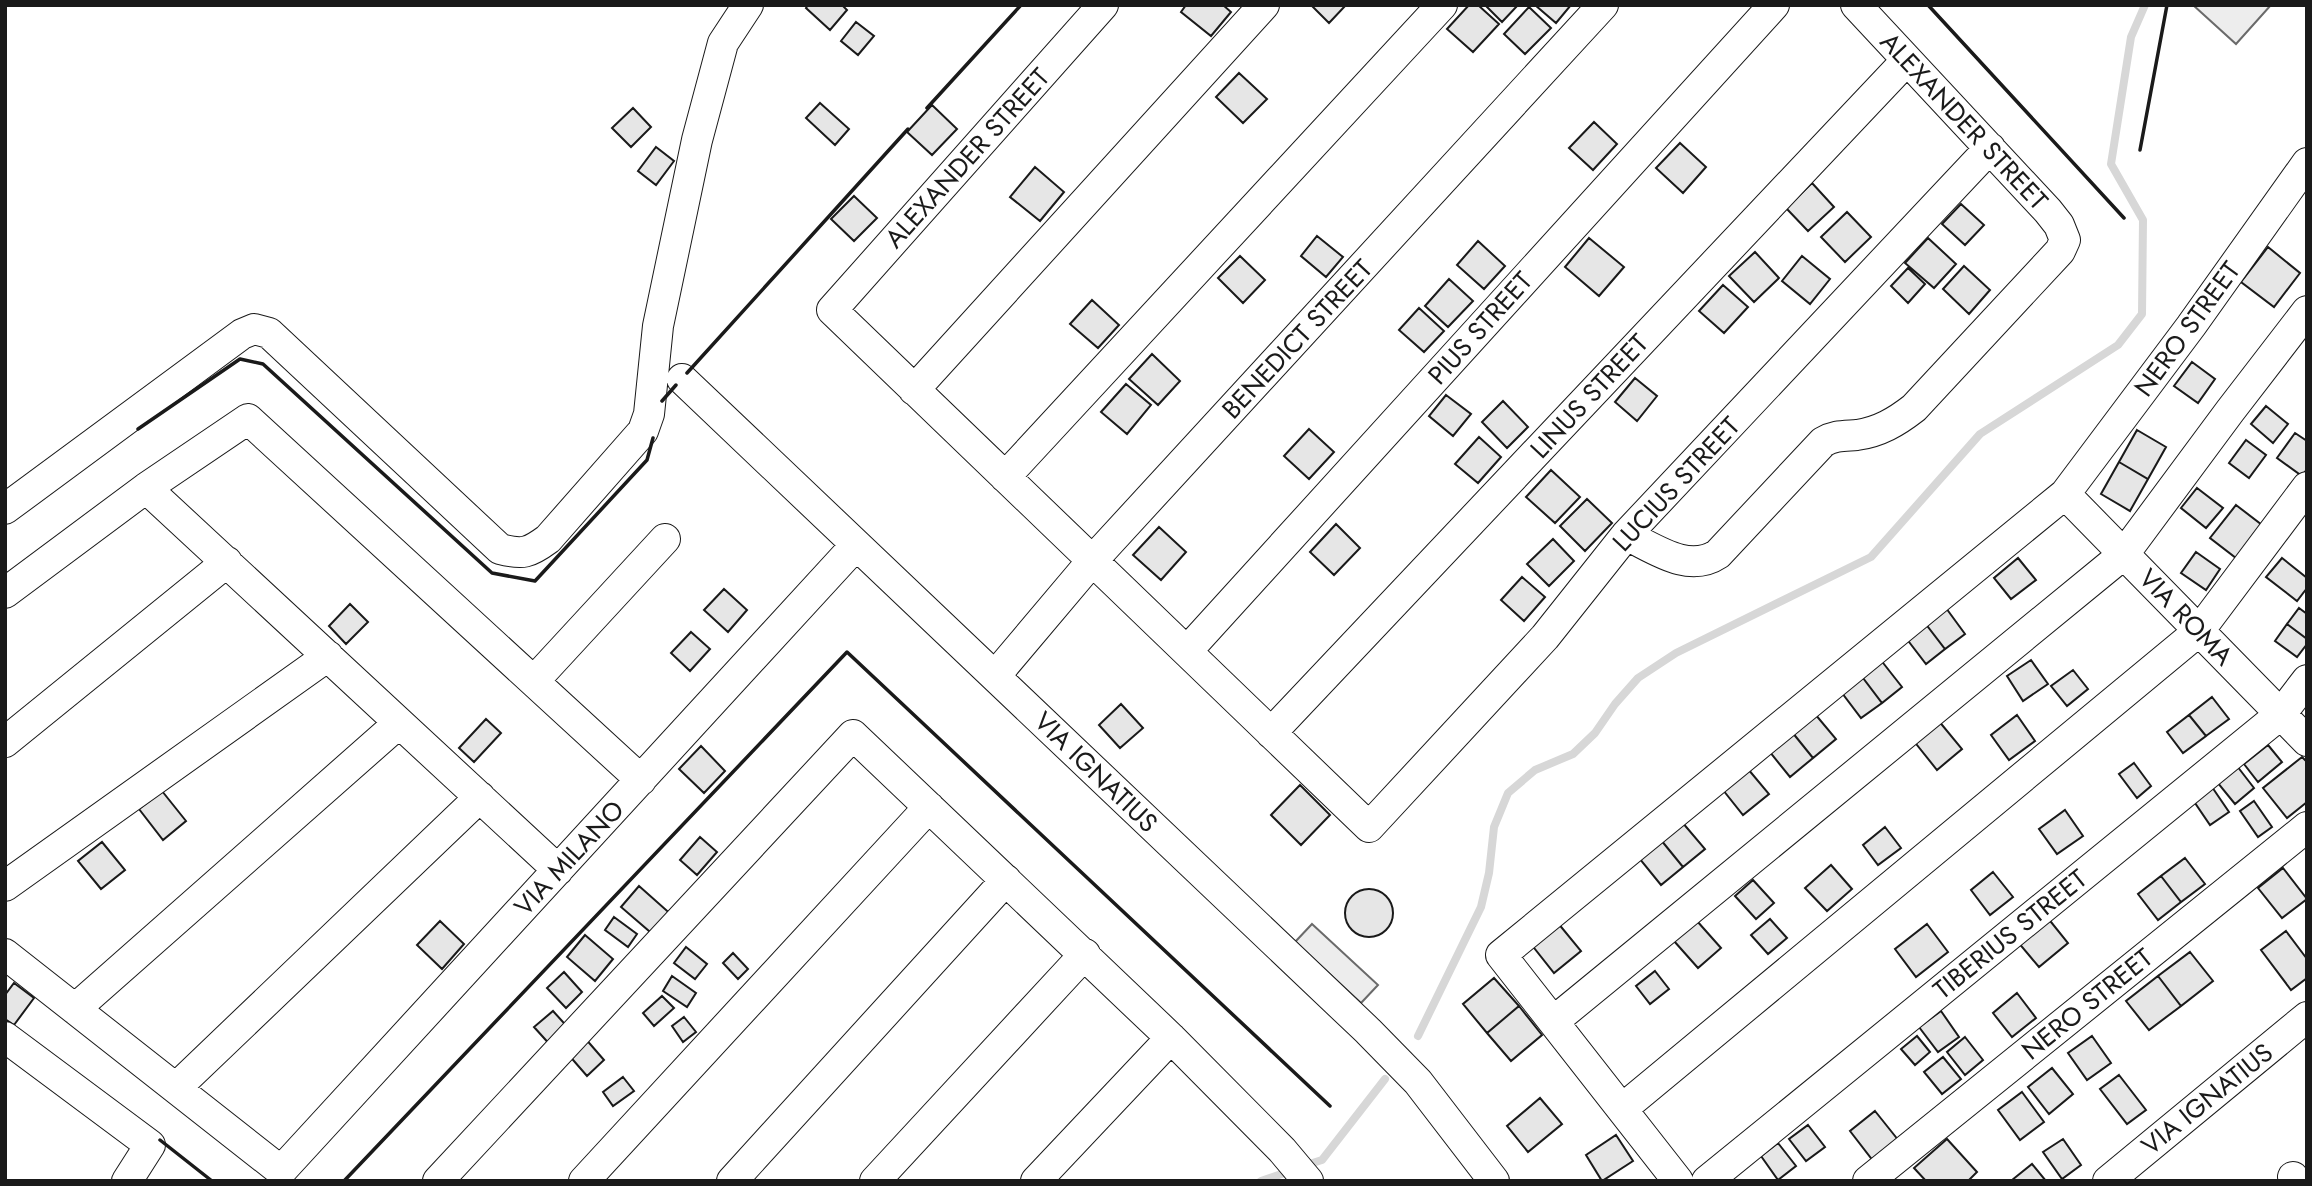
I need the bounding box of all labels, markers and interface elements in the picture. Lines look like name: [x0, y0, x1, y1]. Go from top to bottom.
street label: ALEXANDER STREET: [1871, 24, 2057, 218]
street label: ALEXANDER STREET: [876, 60, 1058, 256]
street label: BENEDICT STREET: [1213, 251, 1381, 427]
street label: NERO STREET: [2125, 254, 2249, 404]
street label: PIUS STREET: [1419, 263, 1541, 393]
street label: LINUS STREET: [1521, 325, 1657, 467]
street label: LUCIUS STREET: [1603, 408, 1749, 560]
street label: VIA ROMA: [2130, 560, 2243, 675]
street label: VIA IGNATIUS: [1025, 703, 1167, 841]
street label: VIA MILANO: [505, 792, 633, 924]
street label: TIBERIUS STREET: [1925, 860, 2095, 1008]
street label: NERO STREET: [2013, 939, 2161, 1069]
street label: VIA IGNATIUS: [2133, 1034, 2281, 1164]

